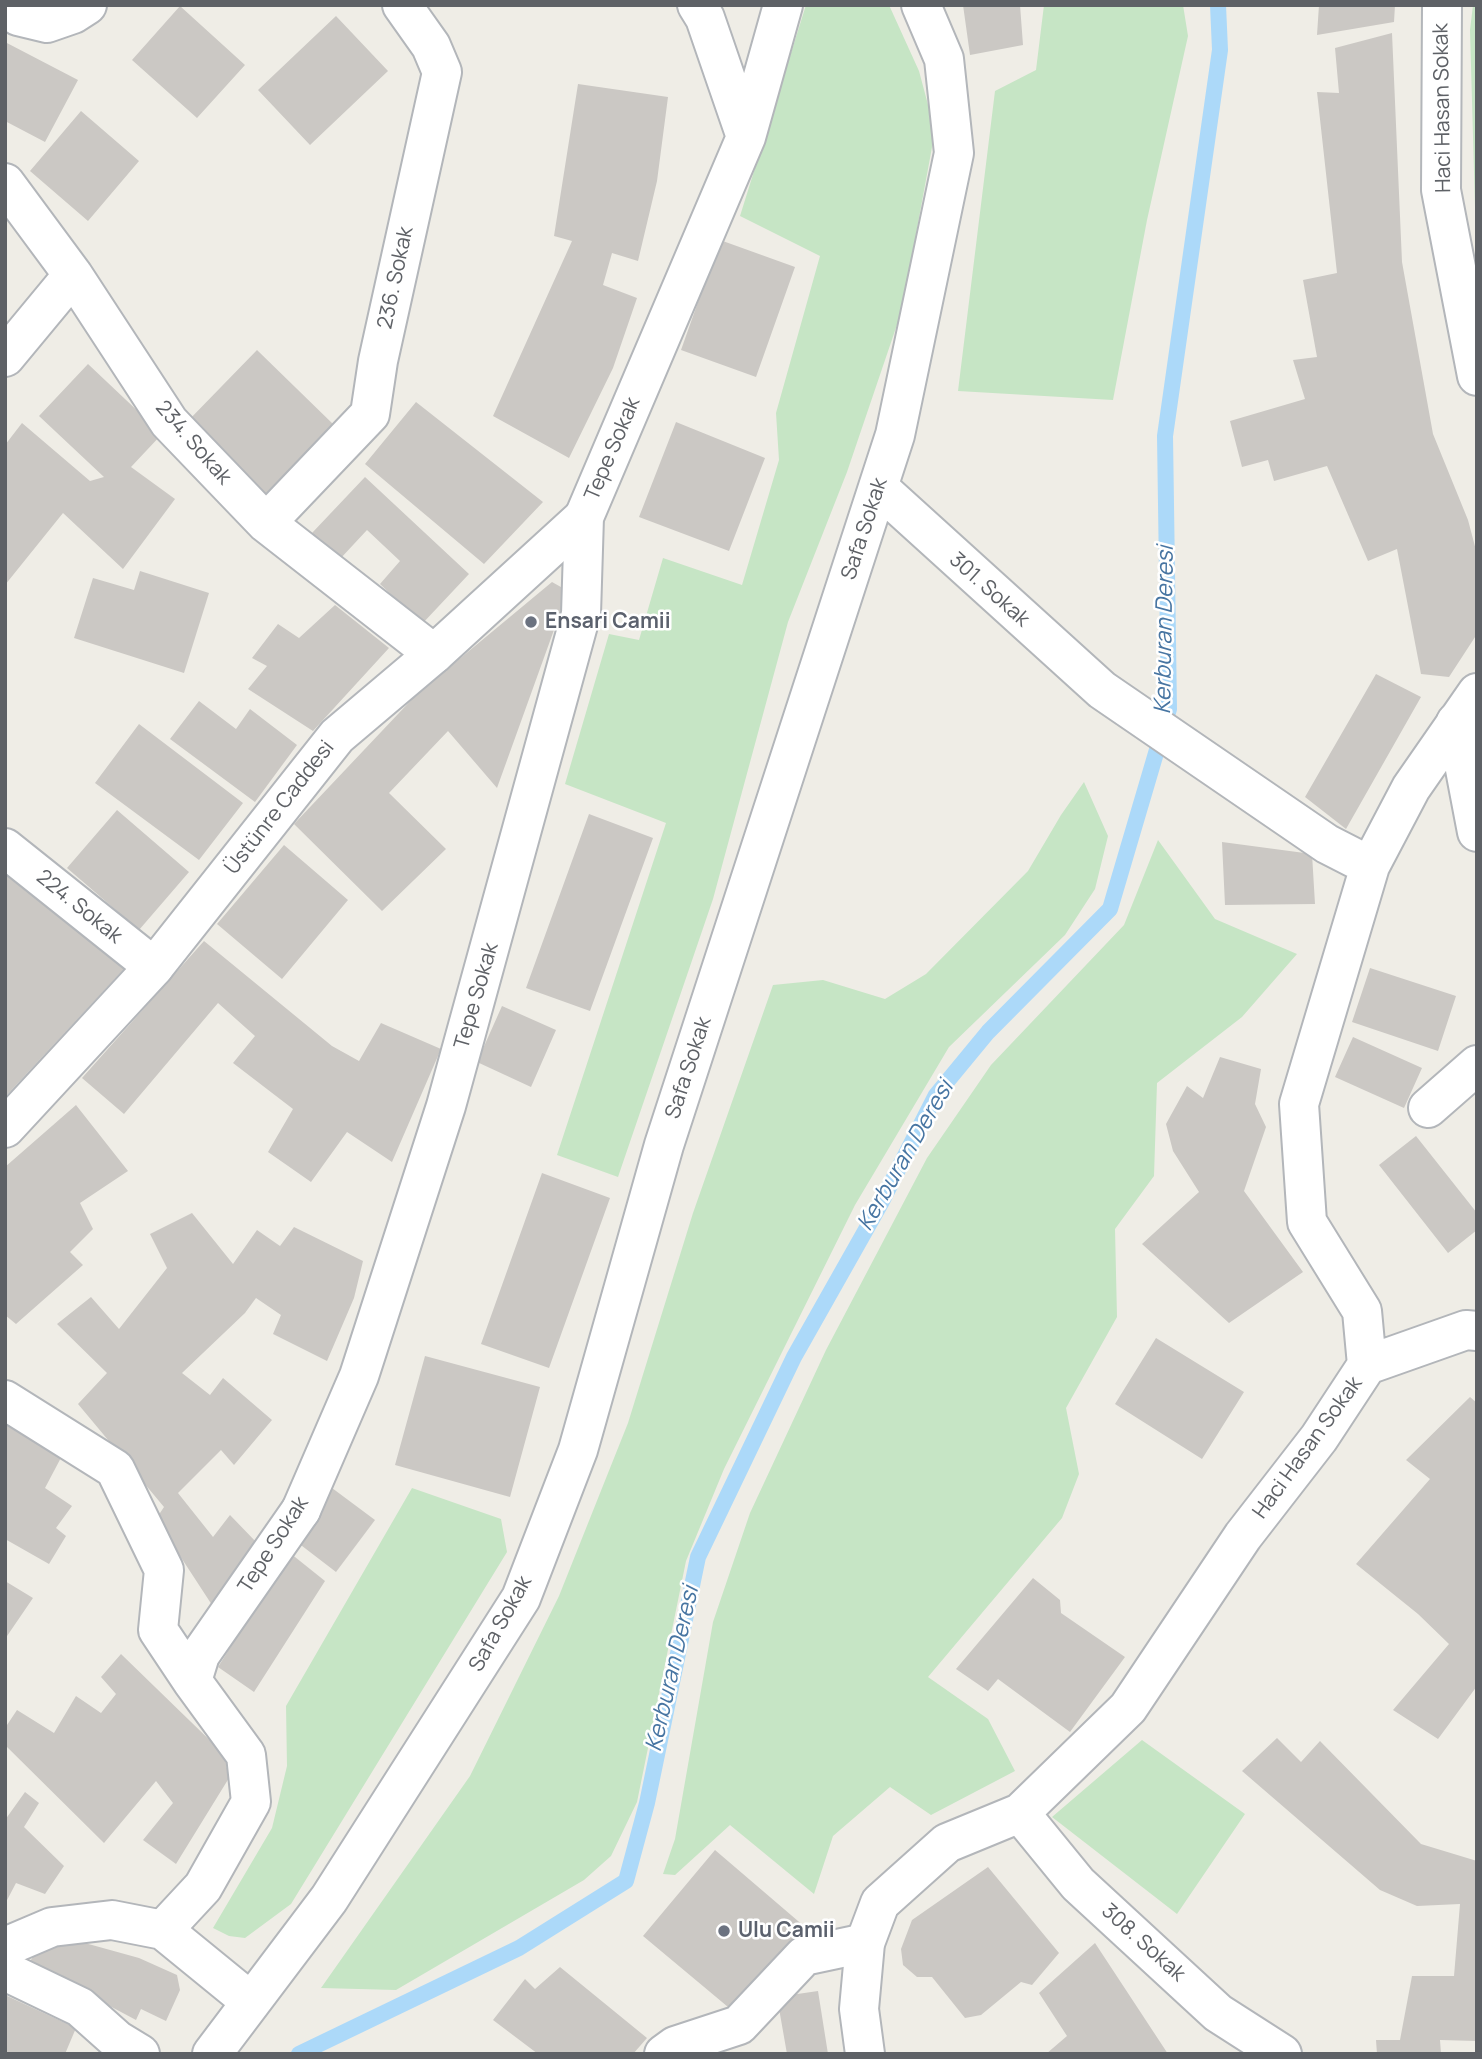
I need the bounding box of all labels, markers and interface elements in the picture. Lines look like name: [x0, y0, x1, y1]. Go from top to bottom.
street label: Haci Hasan Sokak: [1429, 23, 1457, 193]
street label: 236. Sokak: [373, 225, 419, 331]
street label: Tepe Sokak: [580, 394, 646, 504]
street label: 234. Sokak: [150, 396, 236, 490]
street label: Safa Sokak: [837, 475, 893, 583]
water label: Kerburan Deresi: [1150, 546, 1180, 714]
street label: 301. Sokak: [944, 547, 1034, 633]
place label: Ensari Camii: [545, 609, 671, 635]
marker: Ensari Camii: [523, 614, 539, 630]
street label: Üstünre Caddesi: [220, 736, 340, 880]
street label: 224. Sokak: [31, 865, 127, 949]
street label: Tepe Sokak: [450, 940, 504, 1052]
street label: Safa Sokak: [661, 1014, 717, 1122]
water label: Kerburan Deresi: [852, 1076, 960, 1236]
street label: Haci Hasan Sokak: [1248, 1372, 1368, 1524]
street label: Tepe Sokak: [234, 1492, 314, 1598]
street label: Safa Sokak: [464, 1572, 538, 1676]
water label: Kerburan Deresi: [641, 1584, 705, 1754]
street label: 308. Sokak: [1096, 1899, 1190, 1987]
place label: Ulu Camii: [738, 1918, 835, 1944]
marker: Ulu Camii: [716, 1923, 732, 1939]

